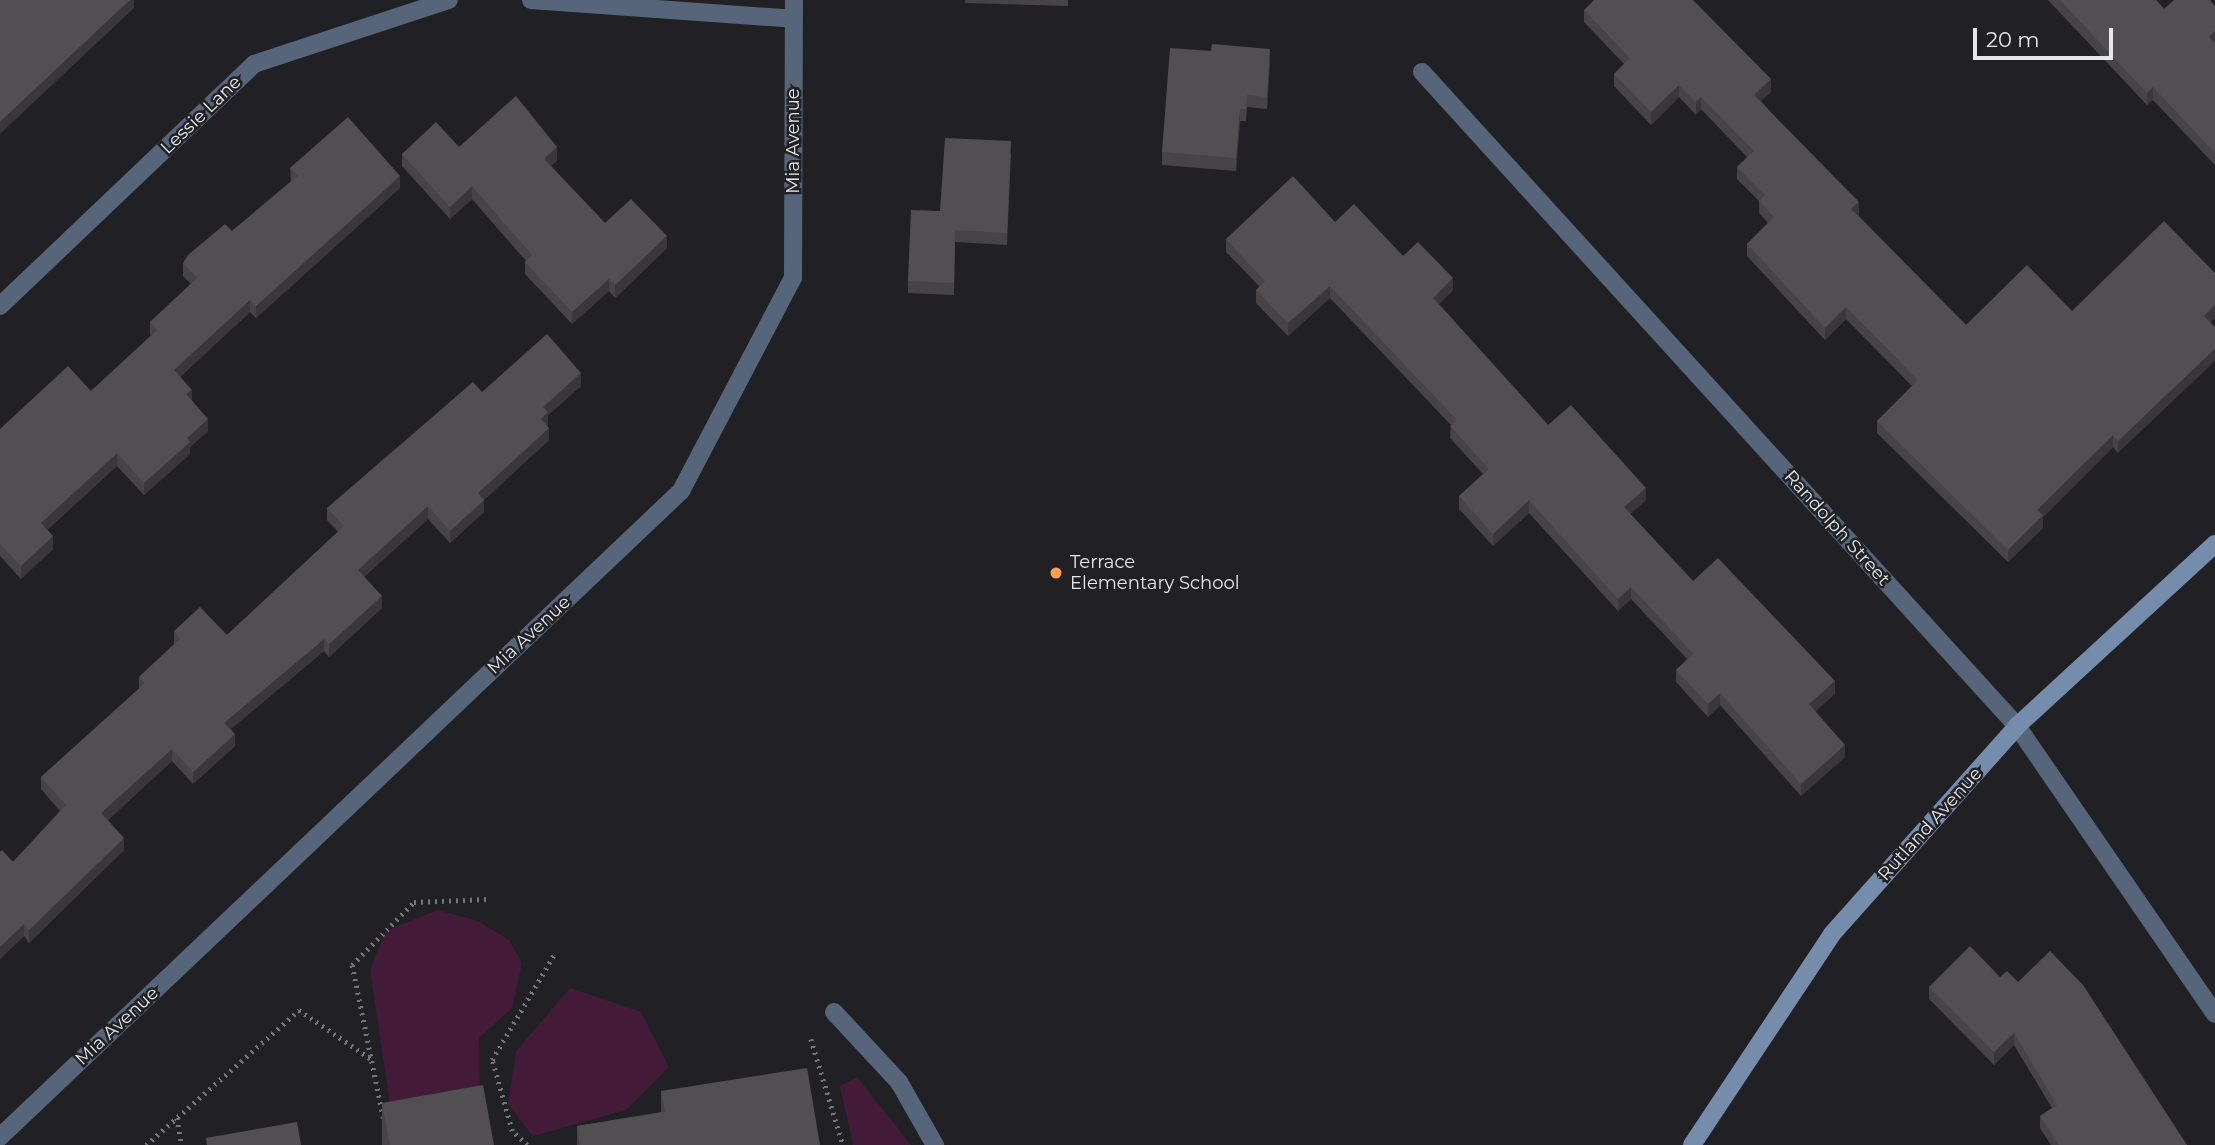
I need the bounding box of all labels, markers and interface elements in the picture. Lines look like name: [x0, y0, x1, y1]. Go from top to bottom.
scale bar: [1977, 14, 2117, 58]
text: 20 m: [1986, 27, 2040, 52]
street label: Lessie Lane: [156, 71, 246, 159]
street label: Mia Avenue: [782, 88, 804, 194]
street label: Randolph Street: [1780, 466, 1894, 590]
place label: Terrace Elementary School: [1070, 552, 1240, 594]
marker: Terrace Elementary School: [1048, 565, 1064, 581]
street label: Mia Avenue: [483, 591, 575, 679]
street label: Rutland Avenue: [1873, 763, 1987, 885]
street label: Mia Avenue: [71, 982, 163, 1070]

